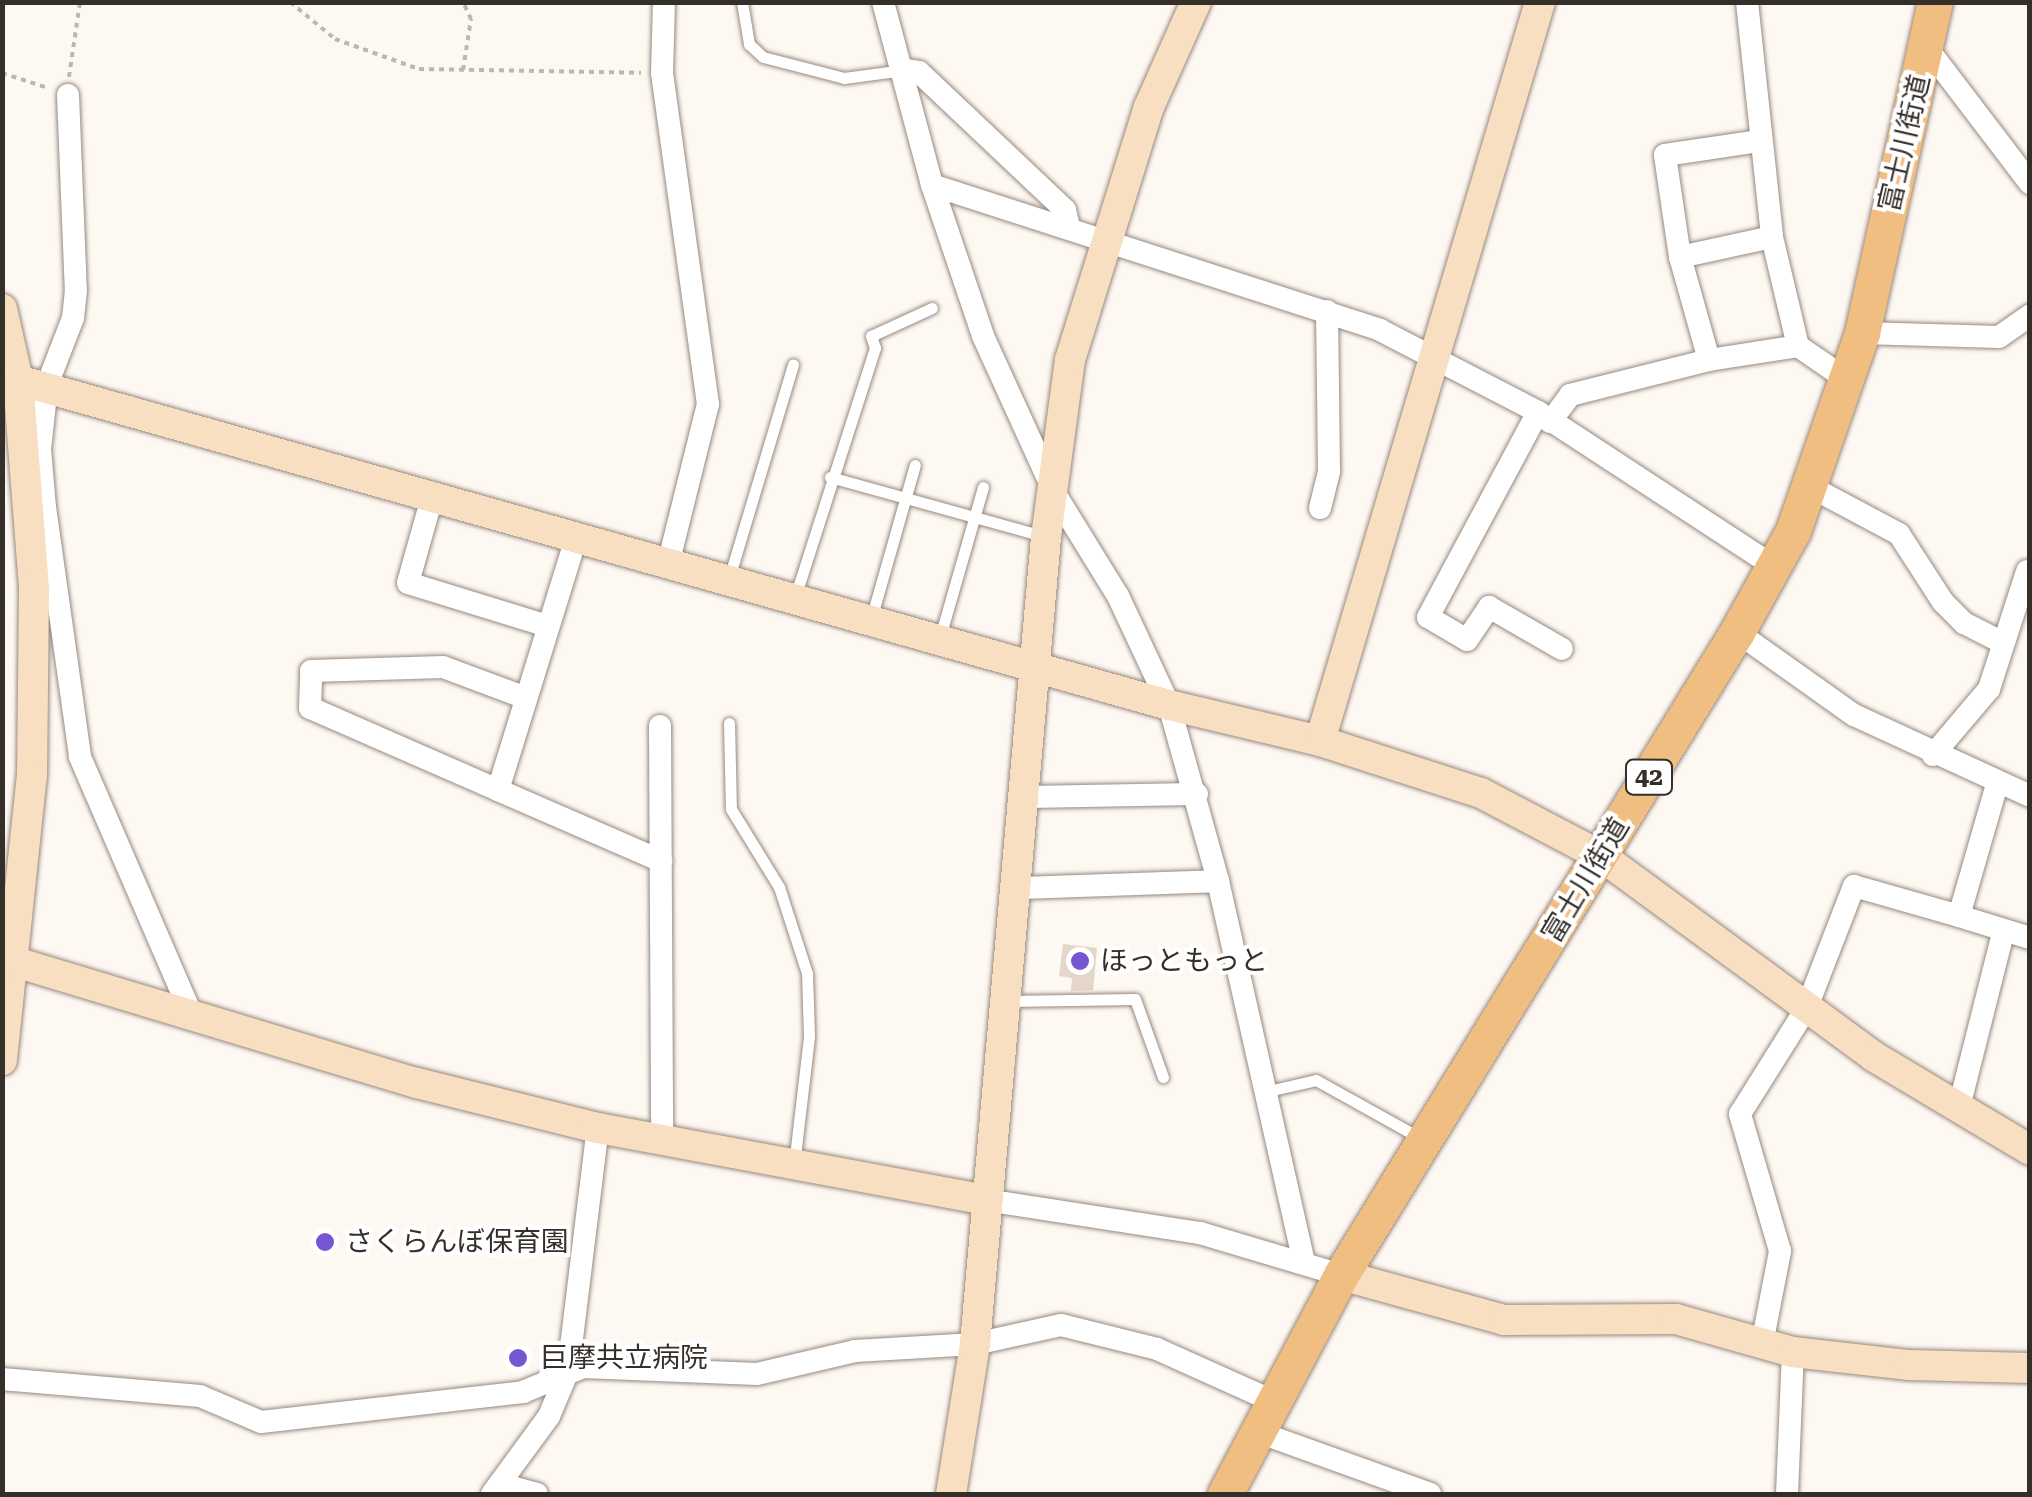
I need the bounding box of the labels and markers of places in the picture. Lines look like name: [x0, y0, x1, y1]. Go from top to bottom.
place label: ほっともっと: [1100, 944, 1268, 978]
marker: ほっともっと: [1069, 950, 1091, 972]
place label: さくらんぼ保育園: [345, 1225, 569, 1259]
marker: さくらんぼ保育園: [314, 1231, 336, 1253]
place label: 巨摩共立病院: [540, 1341, 708, 1375]
marker: 巨摩共立病院: [505, 1345, 531, 1371]

